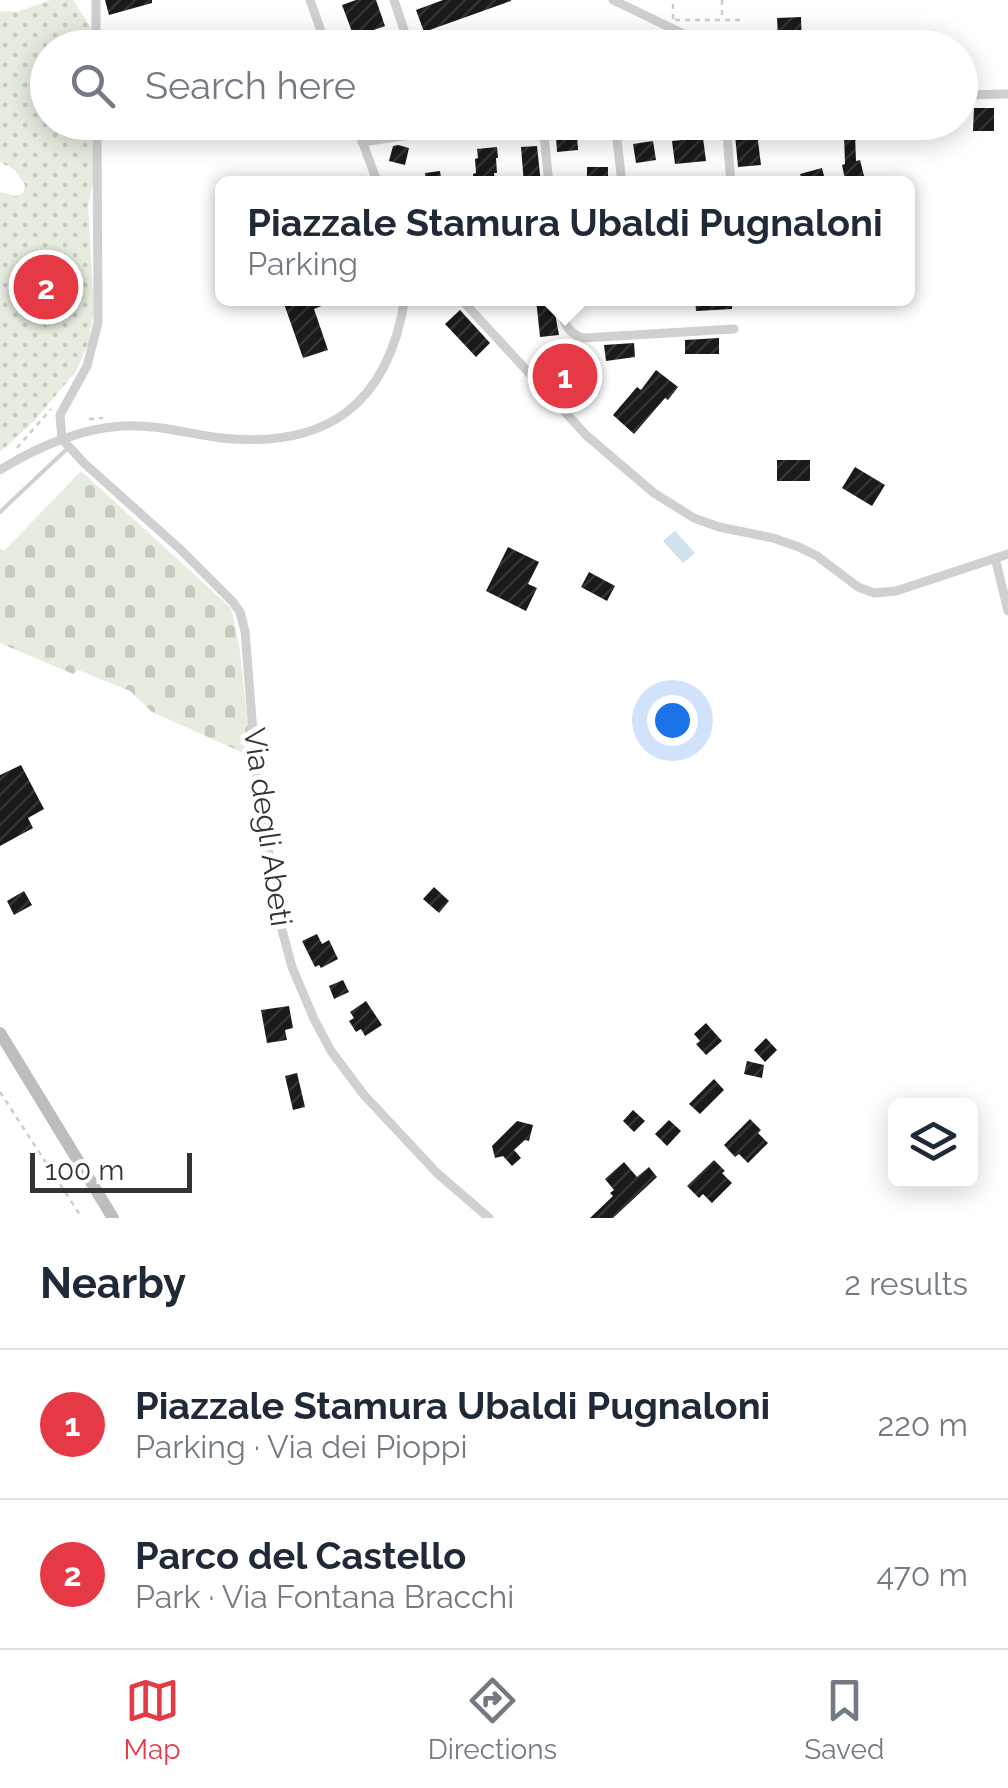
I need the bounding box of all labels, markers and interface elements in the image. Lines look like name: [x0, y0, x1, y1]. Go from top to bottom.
search box: [30, 30, 978, 140]
icon: search: [65, 58, 120, 113]
text: Search here: [145, 63, 356, 108]
popup: [215, 176, 915, 306]
text: Piazzale Stamura Ubaldi Pugnaloni: [247, 200, 883, 245]
text: Parking: [247, 245, 358, 282]
pin: 2: [13, 250, 78, 324]
pin: 1: [532, 338, 598, 414]
your location: [647, 695, 698, 746]
street label: Via degli Abeti: [237, 726, 299, 928]
map controls: [888, 1098, 978, 1188]
button: layers: [888, 1098, 978, 1188]
scale bar: [30, 1148, 192, 1192]
text: 100 m: [45, 1154, 124, 1187]
text: Nearby: [40, 1259, 186, 1308]
text: 2 results: [844, 1265, 968, 1302]
text: Piazzale Stamura Ubaldi Pugnaloni: [135, 1383, 770, 1428]
text: 1: [65, 1406, 80, 1443]
text: 220 m: [878, 1406, 968, 1443]
text: Parking · Via dei Pioppi: [135, 1428, 468, 1465]
text: Parco del Castello: [135, 1533, 466, 1578]
text: 2: [63, 1556, 82, 1593]
text: 470 m: [877, 1556, 968, 1593]
text: Park · Via Fontana Bracchi: [135, 1578, 514, 1615]
tab: Map: [124, 1673, 181, 1766]
tab: Directions: [428, 1673, 557, 1766]
tab: Saved: [804, 1673, 884, 1766]

